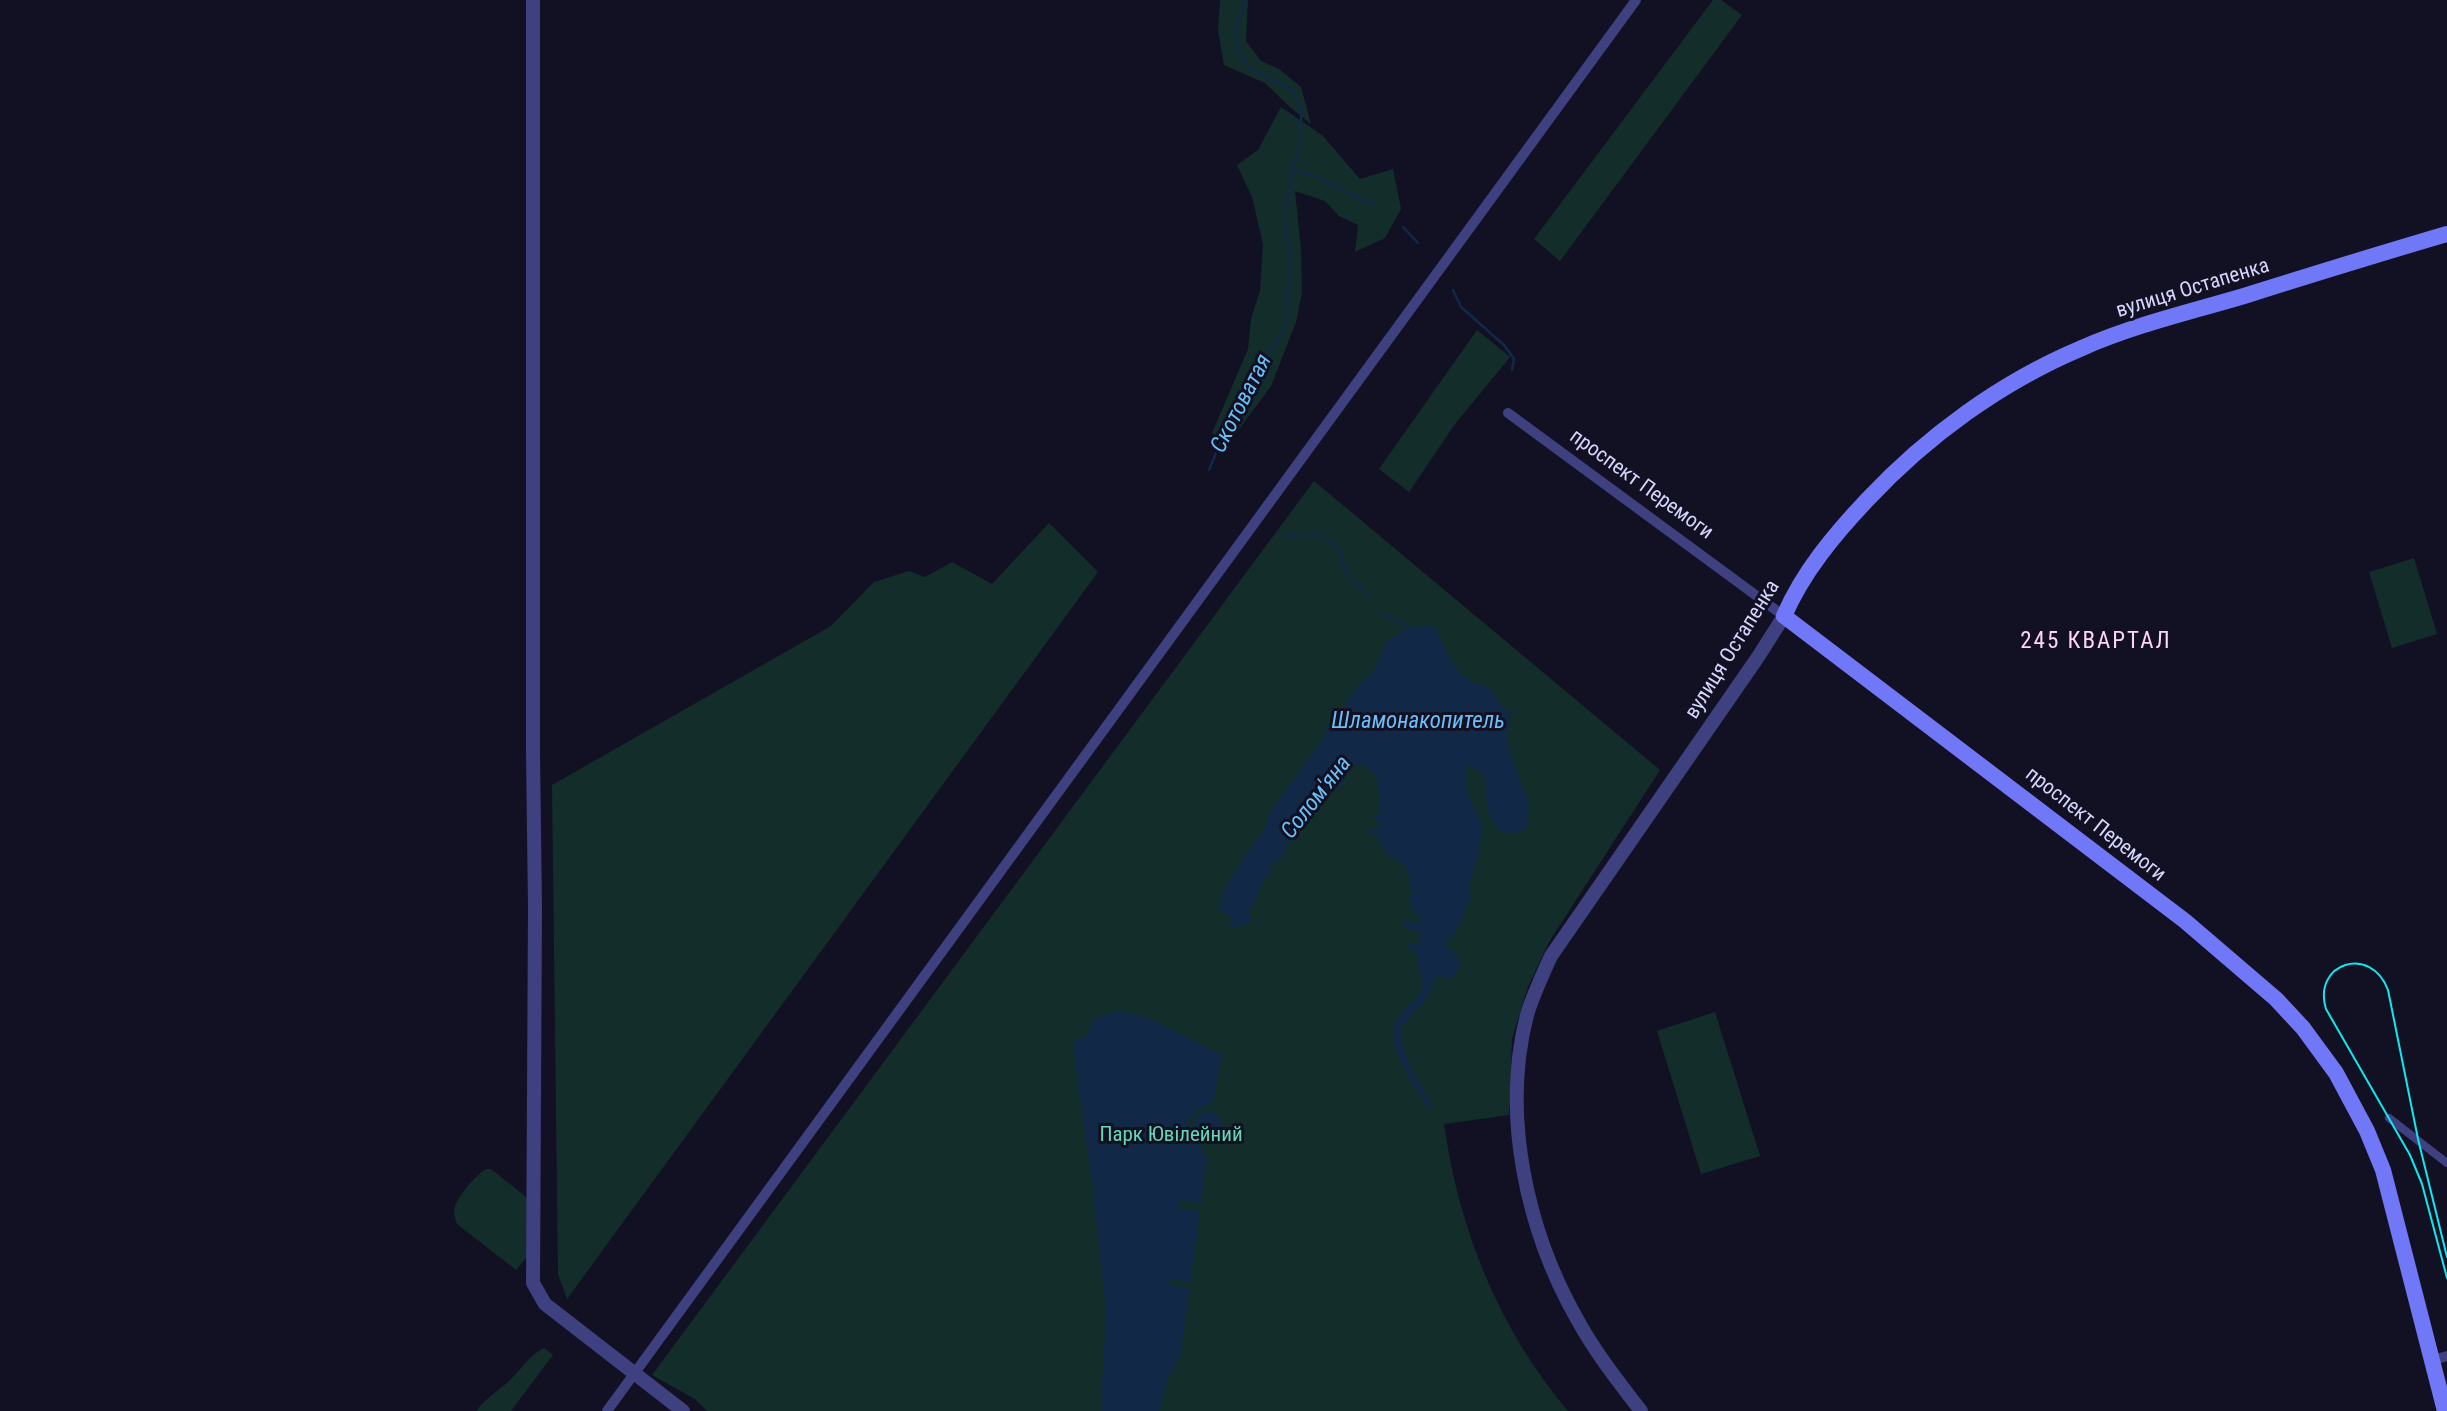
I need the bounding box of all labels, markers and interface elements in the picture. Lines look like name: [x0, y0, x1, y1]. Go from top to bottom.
street label: вулиця Остапенка: [2113, 254, 2273, 324]
water label: Скотоватая: [1205, 350, 1279, 458]
street label: проспект Перемоги: [1564, 424, 1718, 546]
street label: вулиця Остапенка: [1680, 576, 1786, 724]
district label: 245 КВАРТАЛ: [2022, 628, 2170, 656]
water label: Шламонакопитель: [1331, 708, 1505, 736]
water label: Солом'яна: [1276, 751, 1358, 845]
street label: проспект Перемоги: [2020, 762, 2170, 888]
park label: Парк Ювілейний: [1099, 1123, 1243, 1149]

